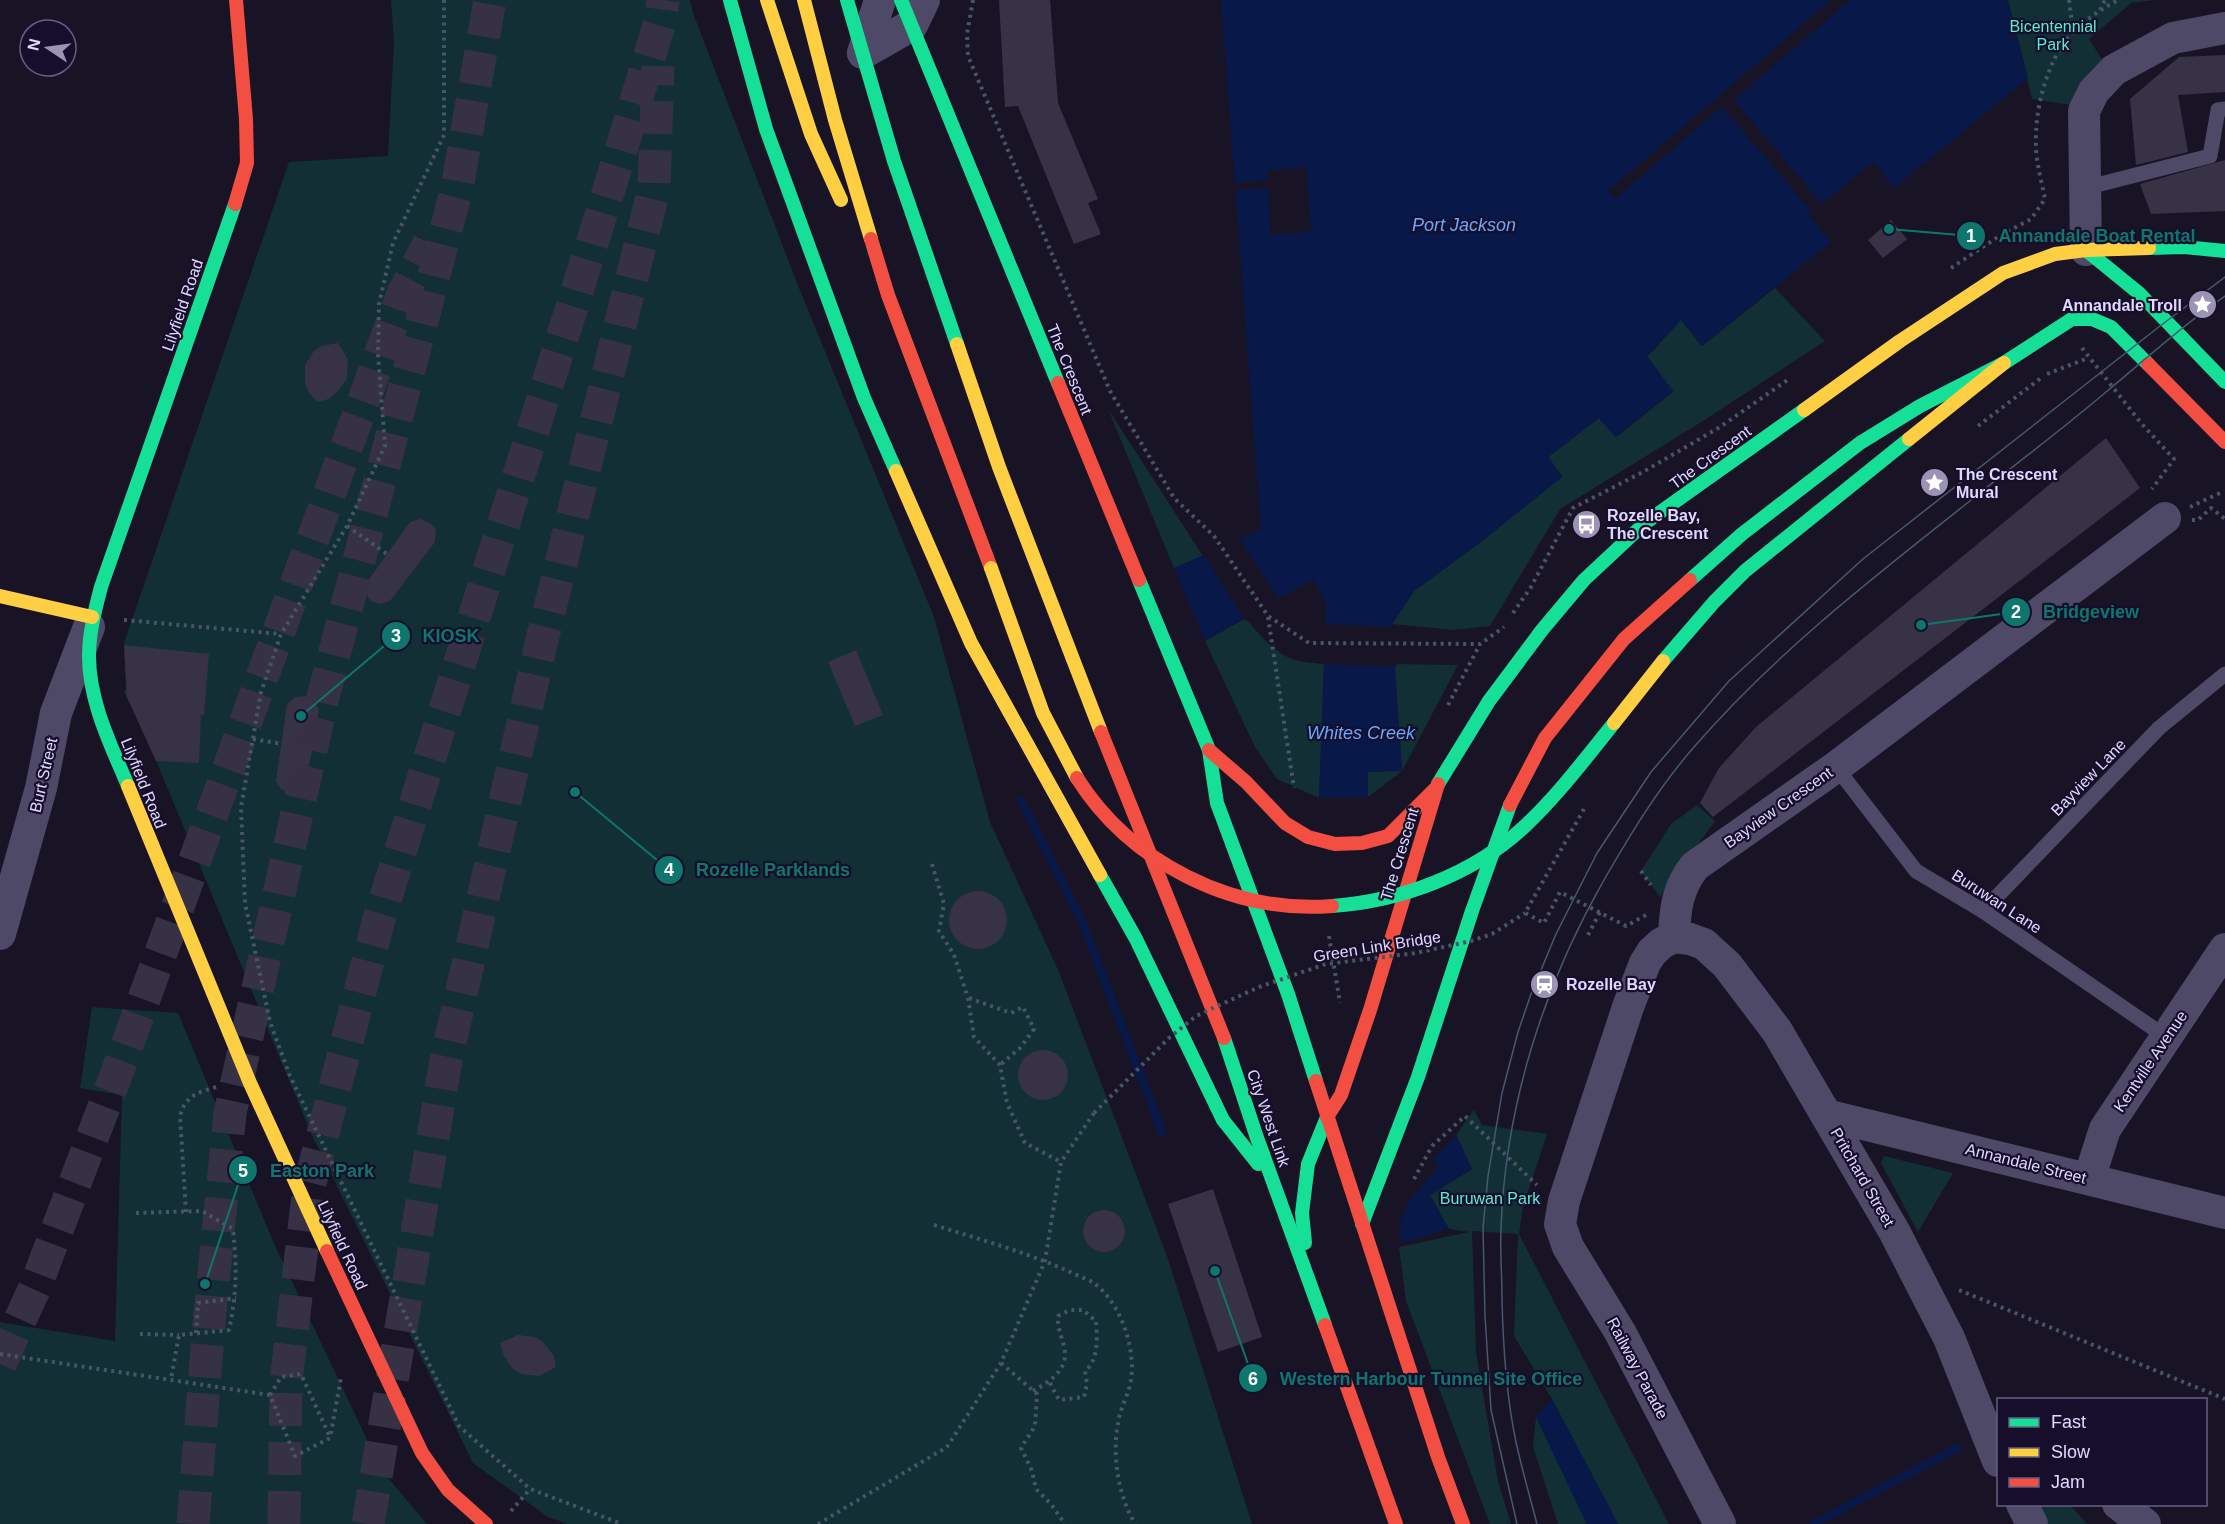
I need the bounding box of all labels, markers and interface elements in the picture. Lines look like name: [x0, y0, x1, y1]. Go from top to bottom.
north arrow: [18, 18, 78, 78]
park label: Bicentennial Park: [2009, 18, 2097, 53]
text: N: [24, 37, 43, 52]
water label: Port Jackson: [1412, 215, 1516, 235]
callout: Annandale Boat Rental: [1956, 218, 2207, 254]
text: 1: [1966, 226, 1976, 246]
text: Annandale Boat Rental: [1998, 226, 2196, 246]
street label: Lilyfield Road: [159, 257, 206, 353]
place icon: Annandale Troll: [2187, 289, 2219, 321]
place label: Annandale Troll: [2062, 297, 2182, 314]
street label: The Crescent: [1044, 321, 1096, 417]
street label: The Crescent: [1666, 422, 1755, 493]
place label: The Crescent Mural: [1956, 466, 2058, 501]
place icon: The Crescent Mural: [1919, 467, 1951, 499]
place label: Rozelle Bay, The Crescent: [1607, 507, 1709, 542]
bus stop icon: Rozelle Bay, The Crescent: [1570, 508, 1602, 540]
callout: Bridgeview: [2001, 594, 2151, 630]
text: 2: [2011, 602, 2021, 622]
text: Bridgeview: [2043, 602, 2140, 622]
callout: KIOSK: [381, 618, 492, 654]
text: 3: [391, 626, 401, 646]
text: KIOSK: [422, 626, 480, 646]
water label: Whites Creek: [1307, 723, 1416, 743]
street label: Burt Street: [27, 735, 60, 814]
street label: Lilyfield Road: [118, 735, 169, 831]
street label: Bayview Lane: [2048, 736, 2129, 819]
street label: Bayview Crescent: [1721, 763, 1836, 851]
street label: The Crescent: [1377, 805, 1422, 903]
callout: Rozelle Parklands: [654, 852, 862, 888]
text: 4: [664, 860, 674, 880]
text: Rozelle Parklands: [696, 860, 850, 880]
street label: Buruwan Lane: [1949, 866, 2045, 937]
street label: Green Link Bridge: [1312, 928, 1442, 965]
station icon: Rozelle Bay: [1529, 968, 1561, 1000]
place label: Rozelle Bay: [1566, 976, 1656, 993]
street label: Kentville Avenue: [2110, 1008, 2191, 1115]
street label: City West Link: [1244, 1067, 1293, 1170]
street label: Pritchard Street: [1827, 1125, 1898, 1230]
street label: Annandale Street: [1964, 1140, 2088, 1187]
callout: Easton Park: [228, 1152, 386, 1188]
text: 5: [238, 1161, 248, 1181]
text: Easton Park: [270, 1161, 375, 1181]
park label: Buruwan Park: [1440, 1190, 1541, 1207]
street label: Lilyfield Road: [315, 1198, 371, 1292]
street label: Railway Parade: [1604, 1315, 1671, 1422]
callout: Western Harbour Tunnel Site Office: [1238, 1360, 1594, 1396]
text: 6: [1248, 1369, 1258, 1389]
text: Western Harbour Tunnel Site Office: [1280, 1369, 1582, 1389]
legend: [1997, 1398, 2207, 1506]
text: Fast: [2051, 1412, 2086, 1432]
text: Slow: [2051, 1442, 2091, 1462]
text: Jam: [2051, 1472, 2085, 1492]

